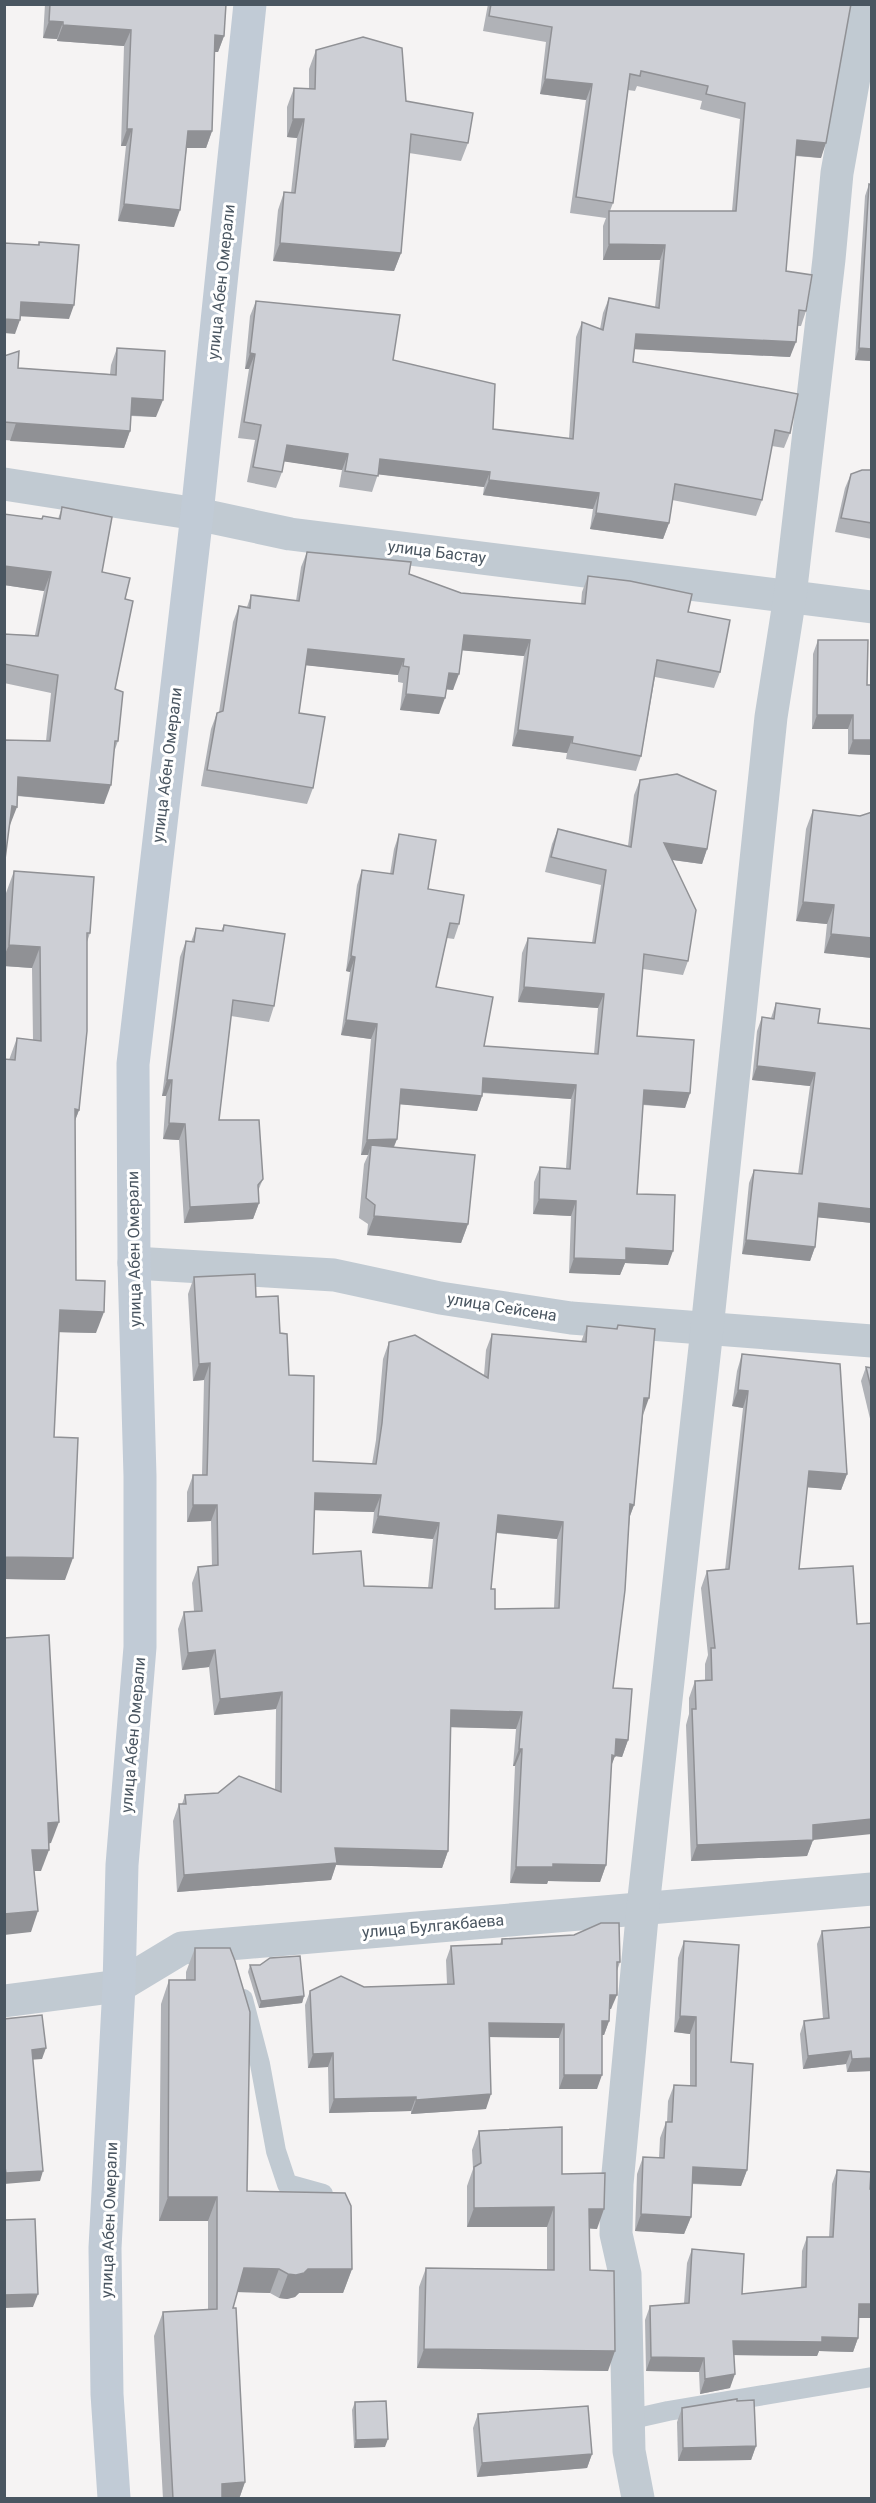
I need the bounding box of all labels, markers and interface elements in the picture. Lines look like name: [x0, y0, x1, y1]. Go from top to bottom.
street label: улица Абен Омерали: [203, 203, 239, 361]
street label: улица Бастау: [387, 537, 488, 568]
street label: улица Абен Омерали: [148, 686, 186, 844]
street label: улица Абен Омерали: [123, 1171, 145, 1327]
street label: улица Сейсена: [446, 1289, 558, 1325]
street label: улица Абен Омерали: [117, 1656, 149, 1814]
street label: улица Булгакбаева: [361, 1910, 505, 1942]
street label: улица Абен Омерали: [97, 2142, 121, 2298]

